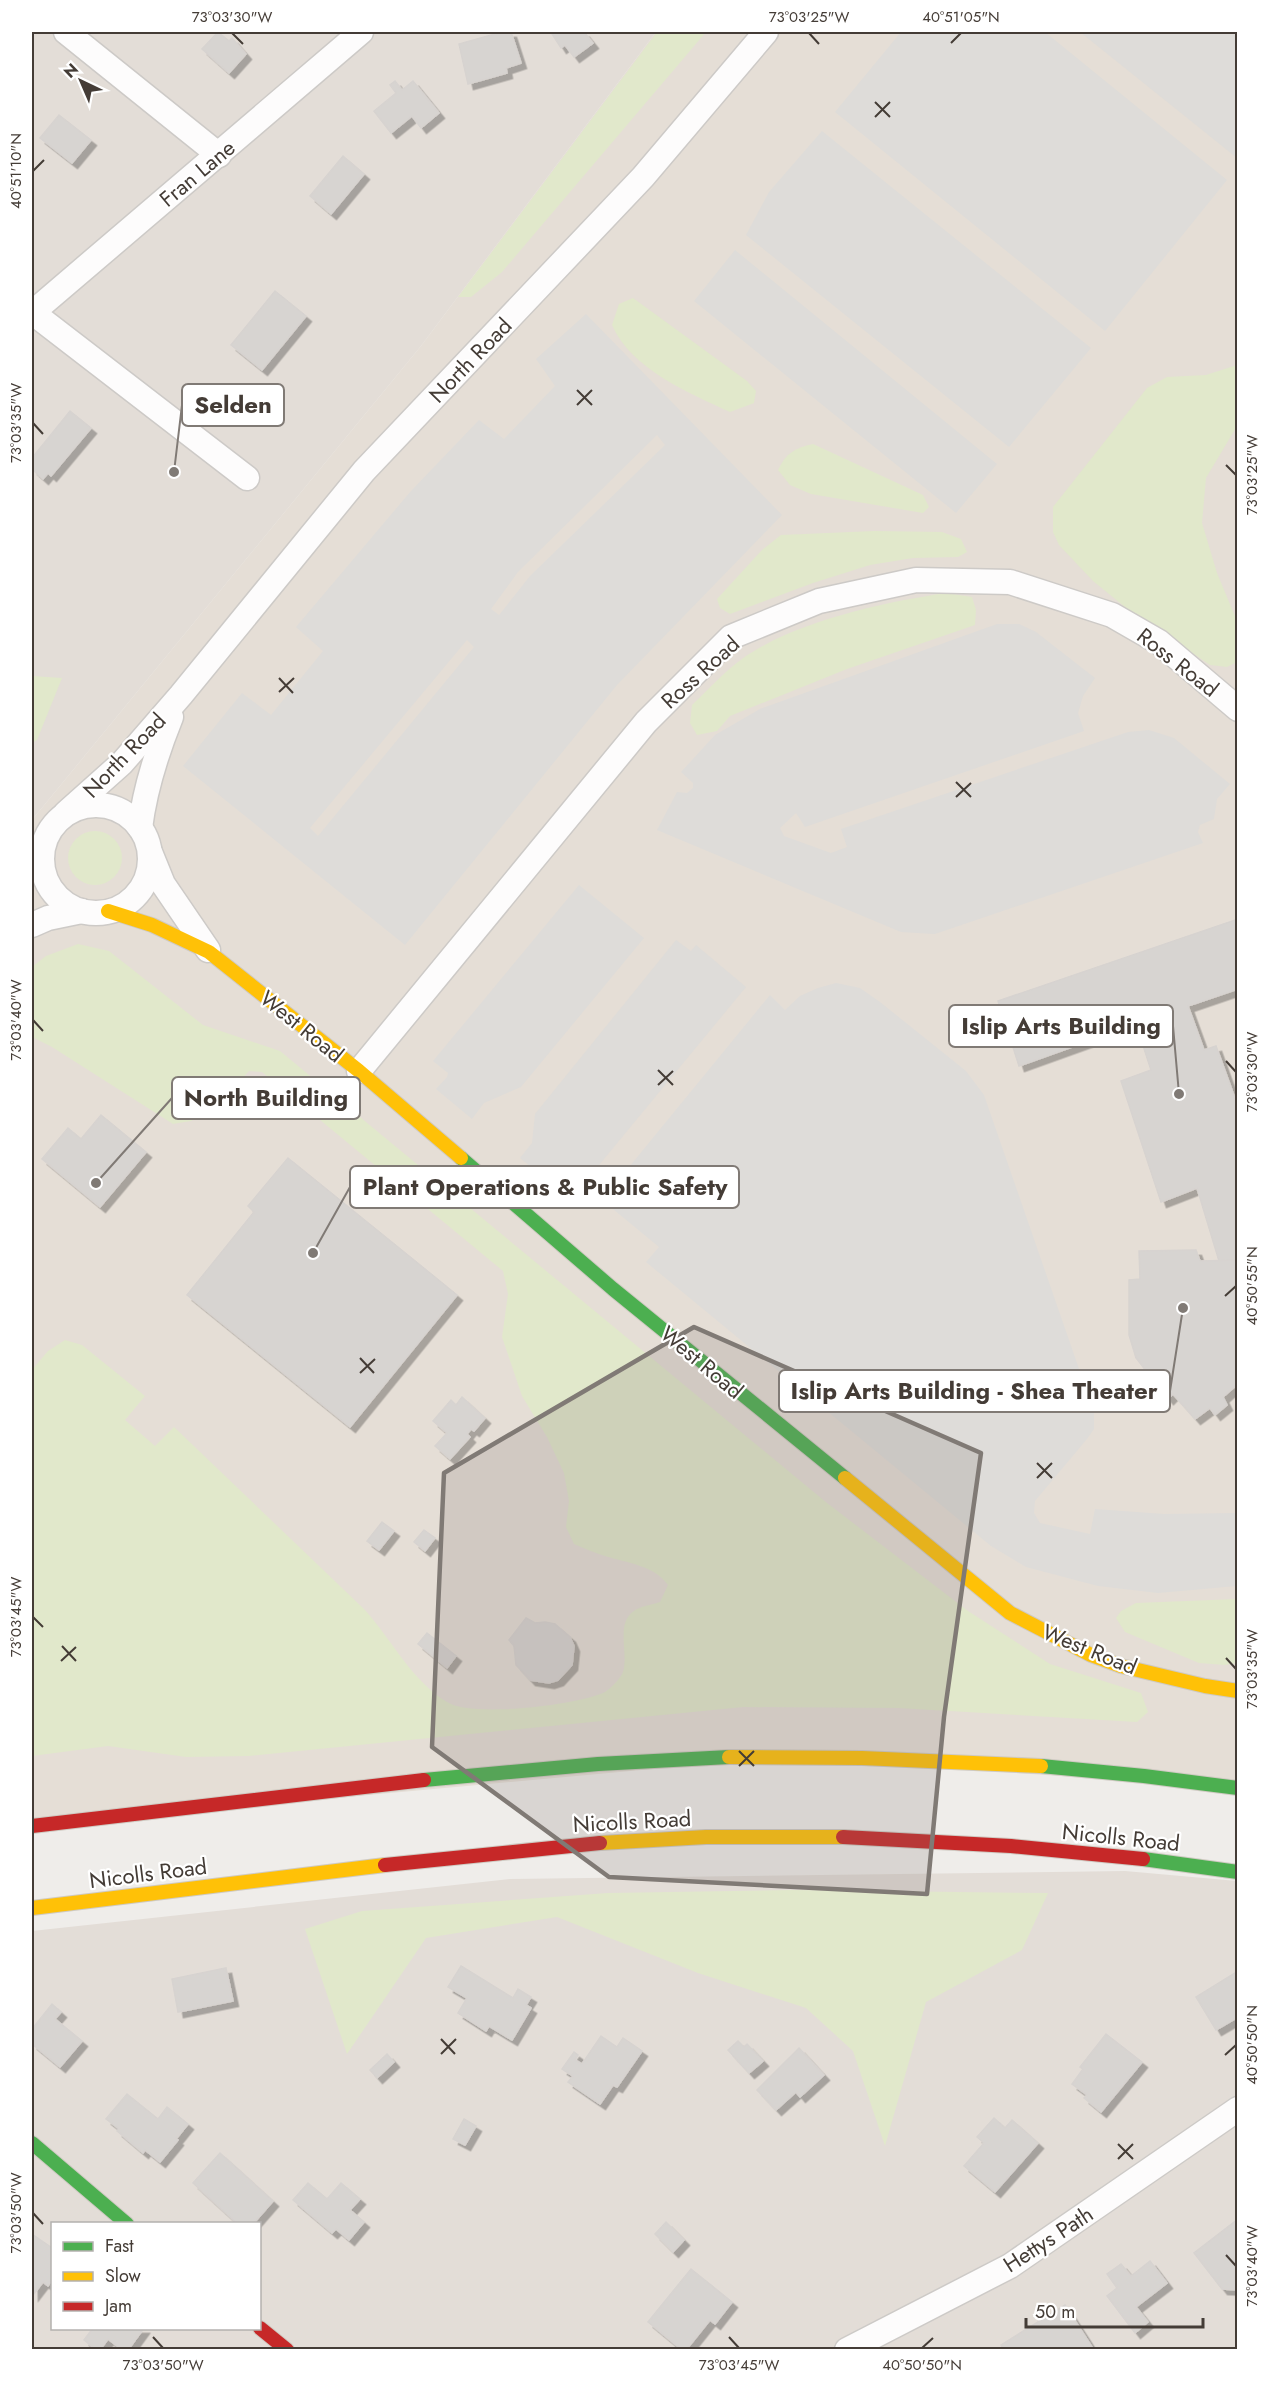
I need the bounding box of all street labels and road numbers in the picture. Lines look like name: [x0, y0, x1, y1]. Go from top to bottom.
street label: Fran Lane: [152, 132, 242, 214]
street label: North Road: [421, 310, 519, 410]
street label: Ross Road: [1130, 620, 1226, 704]
street label: Ross Road: [654, 628, 746, 716]
street label: North Road: [75, 705, 173, 805]
street label: West Road: [253, 982, 351, 1070]
street label: West Road: [654, 1318, 750, 1406]
street label: West Road: [1038, 1616, 1142, 1682]
street label: Nicolls Road: [572, 1802, 692, 1840]
street label: Nicolls Road: [1060, 1815, 1182, 1859]
street label: Nicolls Road: [87, 1850, 209, 1896]
street label: Hettys Path: [997, 2198, 1099, 2280]

